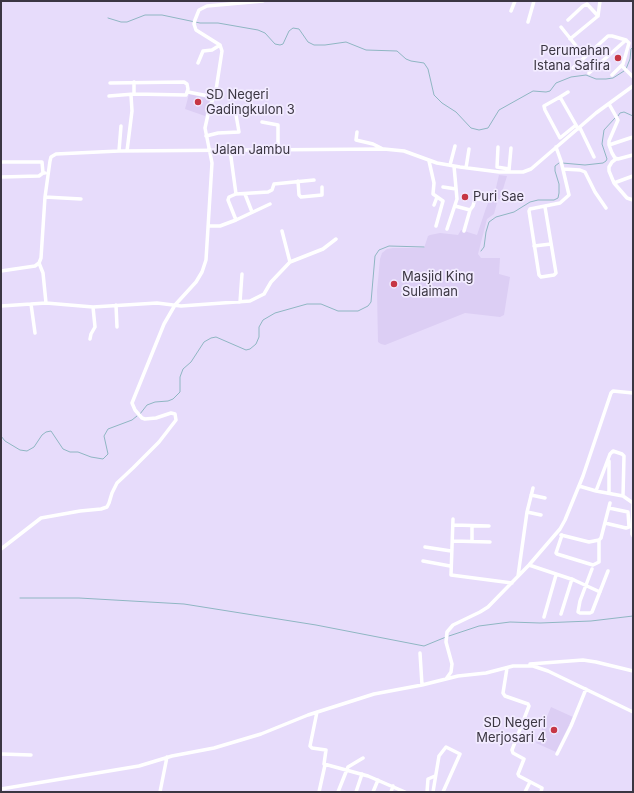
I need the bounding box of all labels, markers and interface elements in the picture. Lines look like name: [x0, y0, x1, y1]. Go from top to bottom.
place label: Perumahan Istana Safira: [534, 43, 610, 74]
marker: Perumahan Istana Safira: [613, 53, 623, 63]
place label: SD Negeri Gadingkulon 3: [206, 87, 295, 118]
marker: SD Negeri Gadingkulon 3: [193, 97, 203, 107]
street label: Jalan Jambu: [212, 142, 290, 158]
place label: Puri Sae: [473, 189, 524, 205]
marker: Puri Sae: [460, 192, 470, 202]
place label: Masjid King Sulaiman: [402, 269, 474, 300]
marker: Masjid King Sulaiman: [389, 279, 399, 289]
place label: SD Negeri Merjosari 4: [476, 715, 546, 746]
marker: SD Negeri Merjosari 4: [549, 725, 559, 735]

